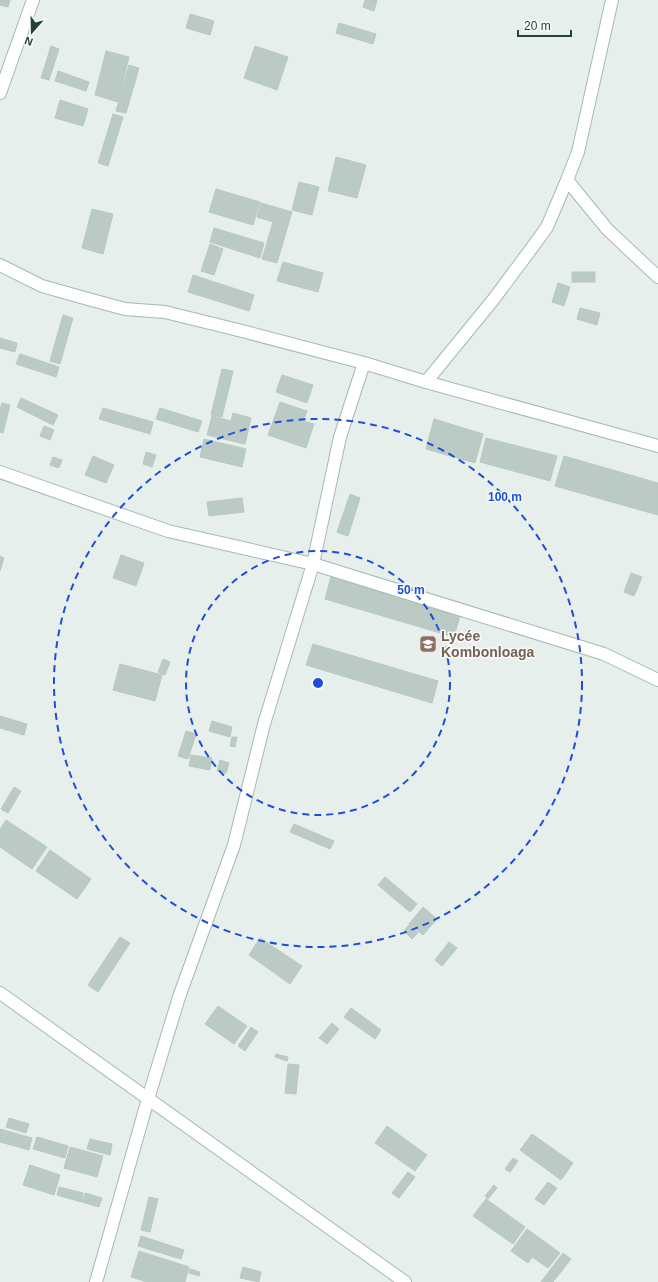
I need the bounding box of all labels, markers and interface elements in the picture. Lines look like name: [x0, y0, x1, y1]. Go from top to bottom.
north arrow: [12, 12, 52, 52]
scale bar: [518, 12, 571, 38]
text: 20 m: [524, 19, 551, 33]
text: N: [23, 34, 34, 48]
text: 100 m: [488, 490, 522, 504]
text: 50 m: [397, 583, 425, 597]
place label: Lycée Kombonloaga: [441, 628, 535, 660]
school or university icon: Lycée Kombonloaga: [418, 634, 438, 654]
centre of rings: [311, 676, 325, 690]

